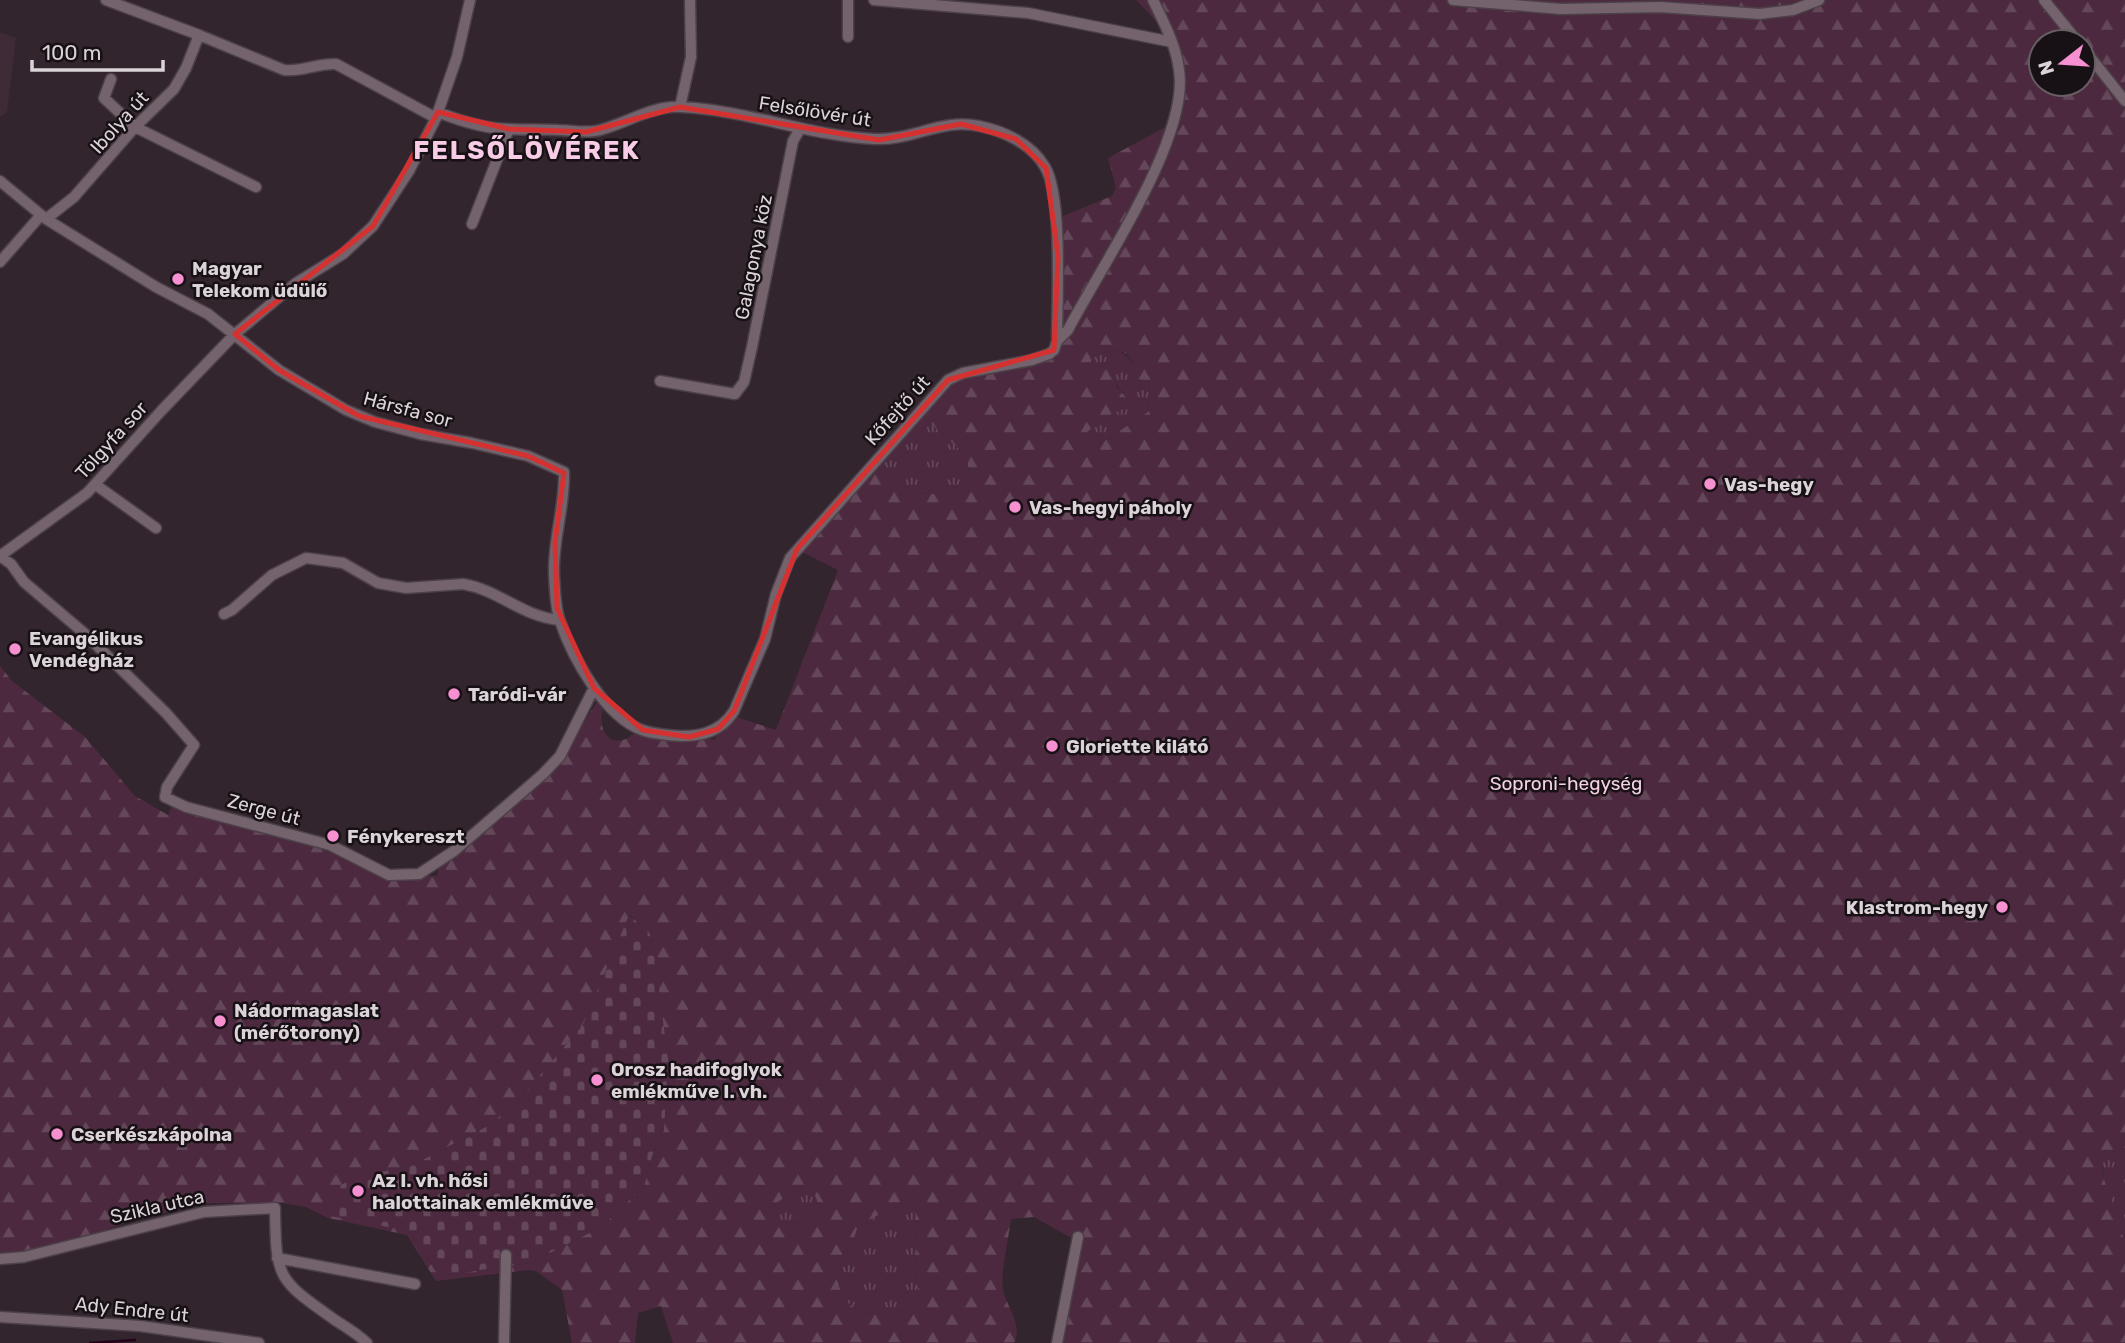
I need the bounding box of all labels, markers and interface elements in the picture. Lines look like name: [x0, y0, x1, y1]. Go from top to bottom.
scale bar: [32, 28, 163, 72]
north arrow: [2027, 28, 2097, 98]
text: 100 m: [42, 40, 101, 65]
text: N: [2033, 58, 2059, 78]
street label: Ibolya út: [85, 86, 154, 158]
street label: Felsőlövér út: [757, 91, 873, 132]
district label: FELSŐLÖVÉREK: [413, 134, 641, 166]
street label: Galagonya köz: [730, 193, 777, 322]
place label: Magyar Telekom üdülő: [192, 257, 327, 302]
marker: Magyar Telekom üdülő: [170, 271, 186, 287]
street label: Kőfejtő út: [860, 370, 935, 450]
street label: Hársfa sor: [361, 387, 456, 433]
street label: Tölgyfa sor: [70, 396, 153, 484]
place label: Vas-hegy: [1724, 473, 1814, 496]
marker: Vas-hegy: [1702, 476, 1718, 492]
place label: Vas-hegyi páholy: [1029, 496, 1193, 519]
marker: Vas-hegyi páholy: [1007, 499, 1023, 515]
place label: Evangélikus Vendégház: [29, 627, 143, 672]
marker: Evangélikus Vendégház: [7, 641, 23, 657]
place label: Taródi-vár: [468, 683, 567, 706]
marker: Taródi-vár: [446, 686, 462, 702]
place label: Gloriette kilátó: [1066, 735, 1209, 758]
marker: Gloriette kilátó: [1044, 738, 1060, 754]
park label: Soproni-hegység: [1490, 772, 1642, 795]
street label: Zerge út: [225, 789, 303, 830]
place label: Fénykereszt: [347, 825, 465, 848]
marker: Fénykereszt: [325, 828, 341, 844]
place label: Klastrom-hegy: [1846, 896, 1989, 919]
marker: Klastrom-hegy: [1994, 899, 2010, 915]
place label: Nádormagaslat (mérőtorony): [234, 999, 379, 1044]
marker: Nádormagaslat (mérőtorony): [212, 1013, 228, 1029]
place label: Orosz hadifoglyok emlékműve I. vh.: [611, 1058, 782, 1103]
marker: Orosz hadifoglyok emlékműve I. vh.: [589, 1072, 605, 1088]
place label: Cserkészkápolna: [71, 1123, 232, 1146]
marker: Cserkészkápolna: [49, 1126, 65, 1142]
place label: Az I. vh. hősi halottainak emlékműve: [372, 1169, 594, 1214]
marker: Az I. vh. hősi halottainak emlékműve: [350, 1183, 366, 1199]
street label: Szikla utca: [108, 1185, 206, 1228]
street label: Ady Endre út: [74, 1292, 190, 1327]

